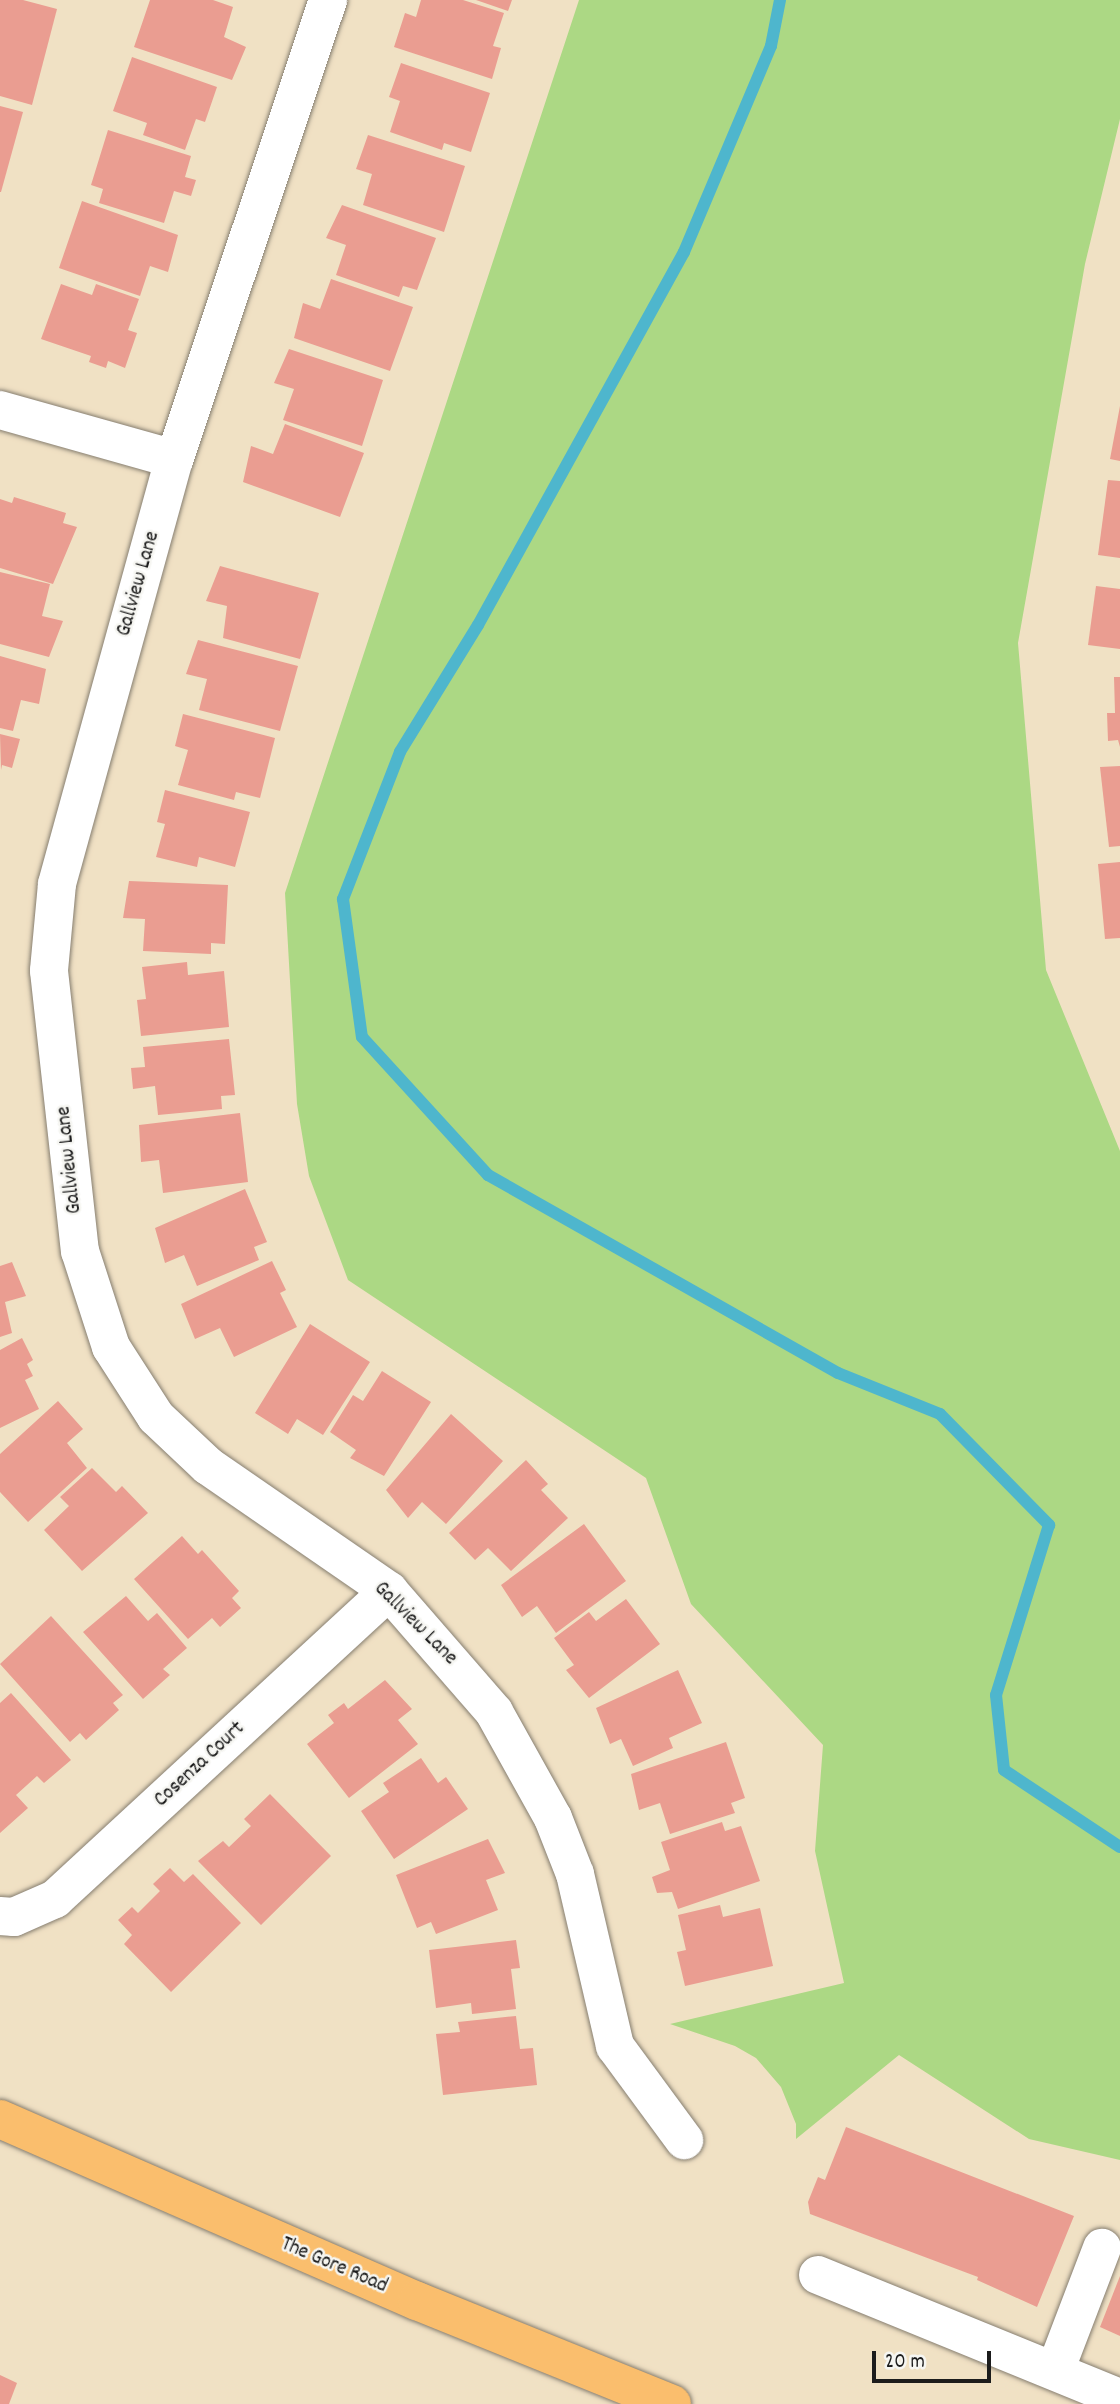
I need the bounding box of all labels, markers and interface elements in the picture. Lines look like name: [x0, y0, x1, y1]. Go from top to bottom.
street label: Gallview Lane: [112, 529, 166, 639]
street label: Gallview Lane: [52, 1105, 88, 1215]
street label: Gallview Lane: [368, 1577, 462, 1671]
street label: Cosenza Court: [150, 1717, 250, 1813]
street label: The Gore Road: [277, 2232, 391, 2300]
scale bar: [875, 2338, 994, 2382]
text: 20 m: [885, 2348, 925, 2378]

